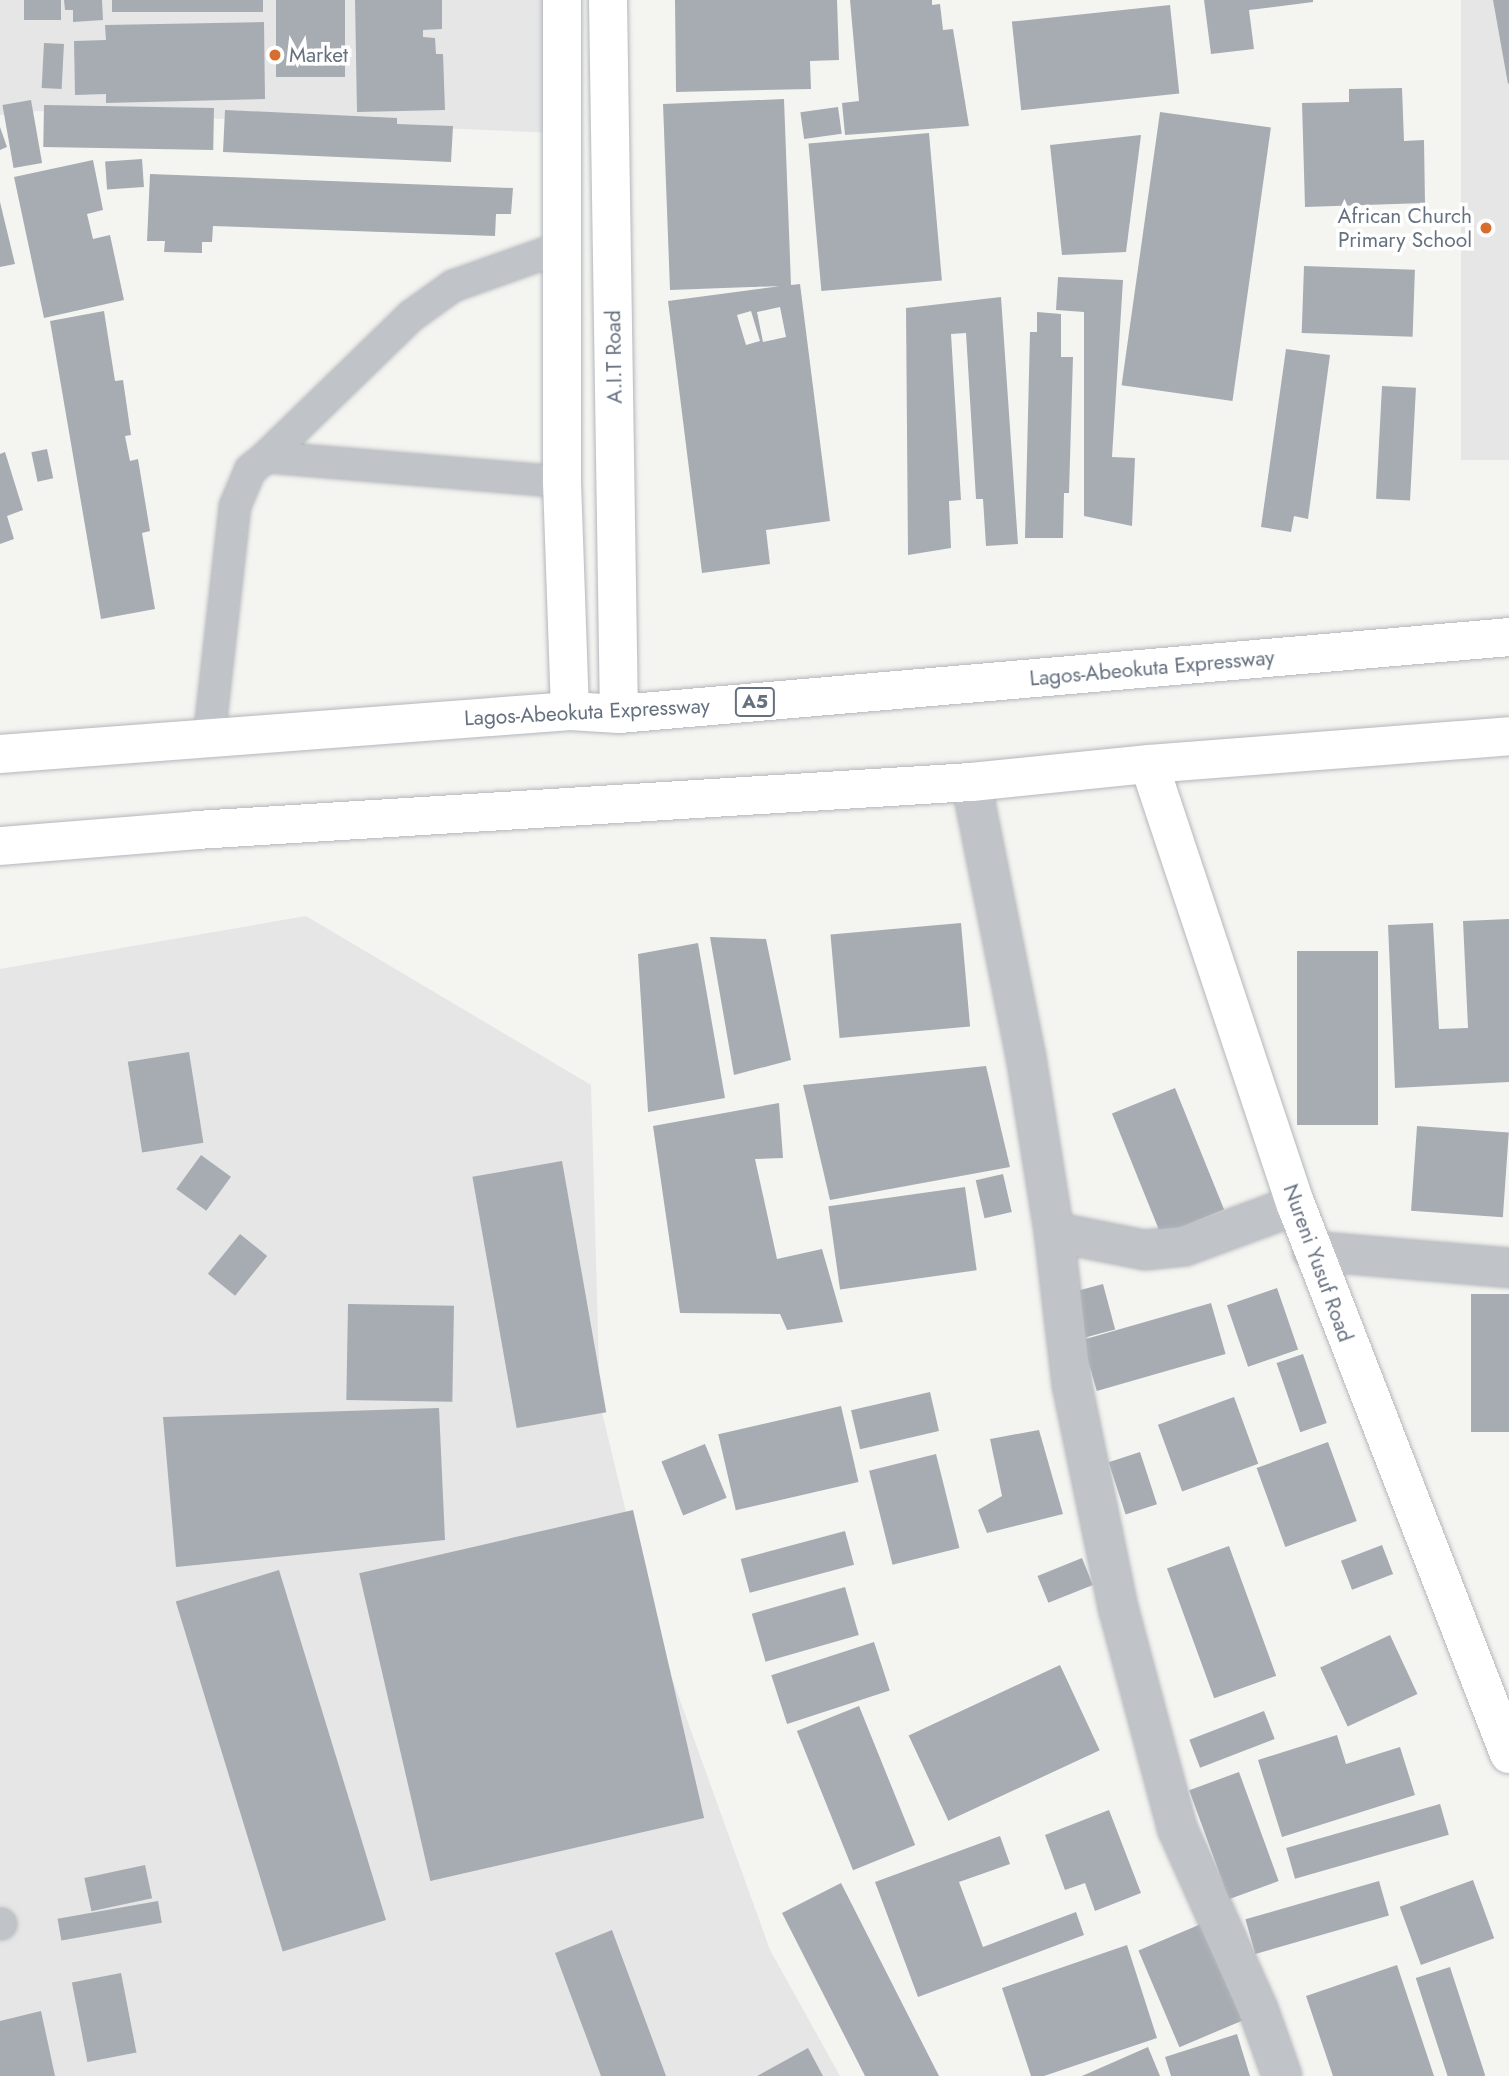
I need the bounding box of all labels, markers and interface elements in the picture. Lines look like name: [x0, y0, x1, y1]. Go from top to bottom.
place label: Market: [289, 42, 348, 68]
marker: Market: [267, 47, 283, 63]
place label: African Church Primary School: [1338, 203, 1472, 253]
marker: African Church Primary School: [1478, 220, 1494, 236]
street label: A.I.T Road: [601, 310, 627, 404]
street label: Lagos-Abeokuta Expressway: [1028, 645, 1276, 691]
road number: A5: [734, 687, 776, 718]
street label: Lagos-Abeokuta Expressway: [464, 693, 710, 731]
street label: Nureni Yusuf Road: [1278, 1181, 1358, 1345]

